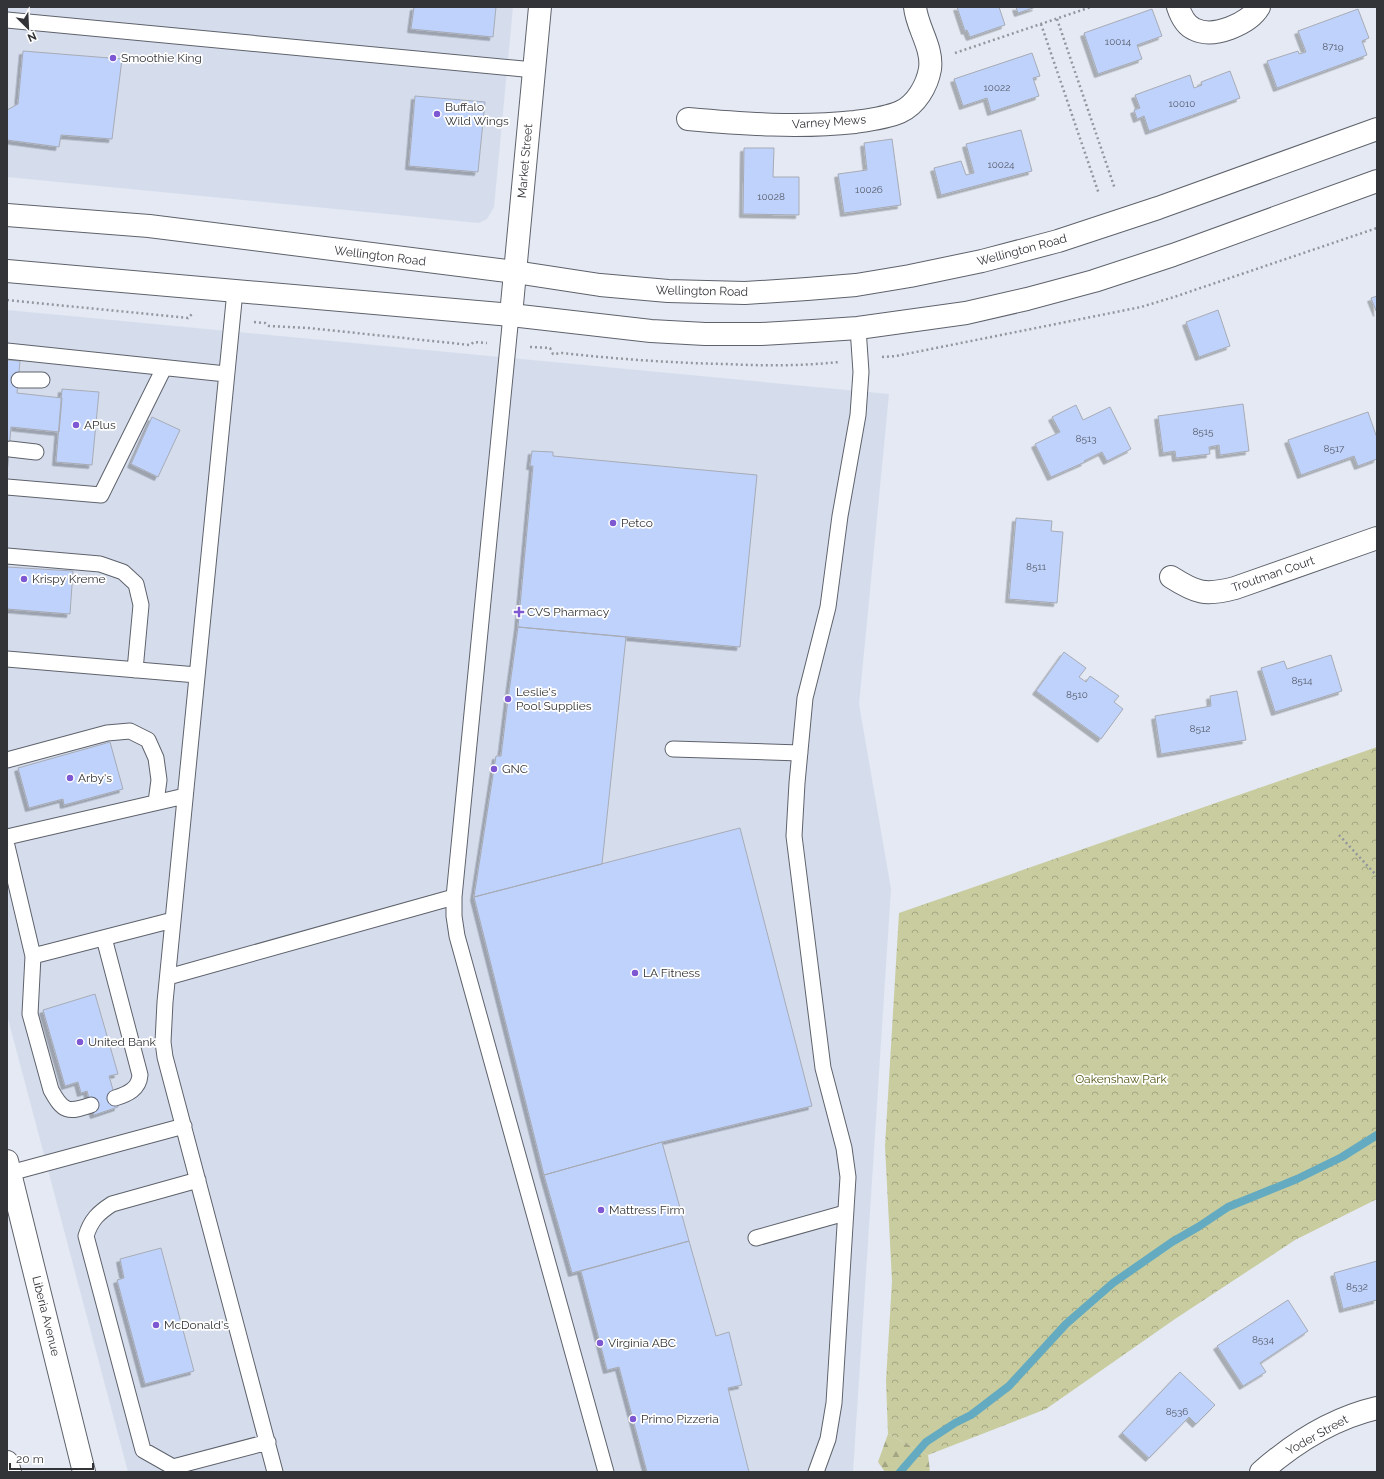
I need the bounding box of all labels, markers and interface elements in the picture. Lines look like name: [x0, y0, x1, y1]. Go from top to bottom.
north arrow: [8, 8, 48, 48]
text: N: [25, 29, 38, 44]
house number: 10014: [1105, 36, 1132, 47]
house number: 8719: [1322, 41, 1344, 52]
place label: Smoothie King: [121, 51, 202, 65]
marker: Smoothie King: [108, 53, 118, 63]
house number: 10022: [984, 82, 1010, 93]
house number: 10010: [1169, 98, 1195, 109]
place label: Buffalo Wild Wings: [445, 100, 509, 128]
marker: Buffalo Wild Wings: [432, 109, 442, 119]
street label: Varney Mews: [792, 112, 867, 132]
street label: Market Street: [515, 123, 535, 199]
house number: 10024: [987, 159, 1015, 170]
house number: 10026: [855, 184, 883, 195]
house number: 10028: [757, 191, 785, 202]
street label: Wellington Road: [976, 231, 1068, 269]
street label: Wellington Road: [333, 243, 427, 269]
street label: Wellington Road: [656, 283, 748, 299]
place label: APlus: [84, 418, 116, 432]
marker: APlus: [71, 420, 81, 430]
house number: 8515: [1192, 426, 1214, 437]
house number: 8513: [1076, 433, 1097, 444]
house number: 8517: [1324, 443, 1345, 454]
place label: Petco: [621, 516, 653, 530]
marker: Petco: [608, 518, 618, 528]
street label: Troutman Court: [1230, 553, 1316, 595]
house number: 8511: [1026, 561, 1047, 572]
place label: Krispy Kreme: [32, 572, 106, 586]
marker: Krispy Kreme: [19, 574, 29, 584]
place label: CVS Pharmacy: [527, 605, 610, 619]
marker: CVS Pharmacy: [514, 607, 524, 617]
house number: 8514: [1291, 675, 1313, 686]
place label: Leslie's Pool Supplies: [516, 685, 592, 713]
house number: 8510: [1066, 689, 1088, 700]
marker: Leslie's Pool Supplies: [503, 694, 513, 704]
house number: 8512: [1190, 723, 1210, 734]
place label: GNC: [502, 762, 528, 776]
marker: GNC: [489, 764, 499, 774]
place label: Arby's: [78, 771, 112, 785]
marker: Arby's: [65, 773, 75, 783]
place label: LA Fitness: [643, 966, 700, 980]
marker: LA Fitness: [630, 968, 640, 978]
place label: United Bank: [88, 1035, 157, 1049]
marker: United Bank: [75, 1037, 85, 1047]
park label: Oakenshaw Park: [1075, 1072, 1167, 1086]
place label: Mattress Firm: [609, 1203, 685, 1217]
marker: Mattress Firm: [596, 1205, 606, 1215]
street label: Liberia Avenue: [29, 1274, 63, 1358]
house number: 8532: [1346, 1281, 1368, 1292]
place label: McDonald's: [164, 1318, 229, 1332]
marker: McDonald's: [151, 1320, 161, 1330]
house number: 8534: [1252, 1334, 1275, 1345]
place label: Virginia ABC: [608, 1336, 676, 1350]
marker: Virginia ABC: [595, 1338, 605, 1348]
house number: 8536: [1166, 1406, 1188, 1417]
place label: Primo Pizzeria: [641, 1412, 719, 1426]
street label: Yoder Street: [1284, 1412, 1350, 1458]
marker: Primo Pizzeria: [628, 1414, 638, 1424]
scale bar: [10, 1445, 93, 1471]
text: 20 m: [16, 1452, 44, 1466]

